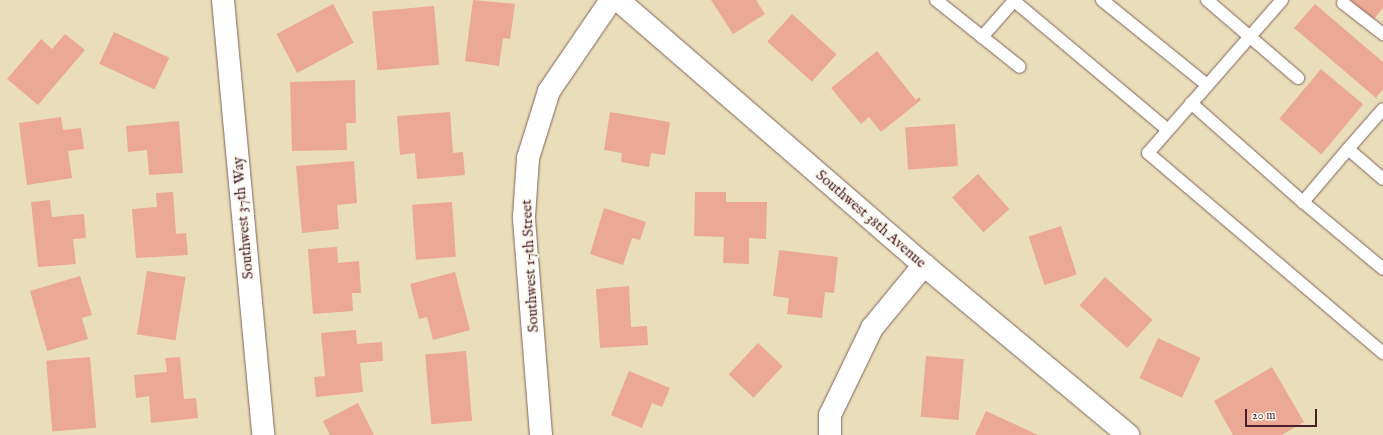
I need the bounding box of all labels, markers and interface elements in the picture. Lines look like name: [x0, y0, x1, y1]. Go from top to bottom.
street label: Southwest 37th Way: [229, 156, 257, 280]
street label: Southwest 38th Avenue: [812, 166, 930, 272]
street label: Southwest 17th Street: [518, 199, 542, 333]
scale bar: [1247, 401, 1319, 427]
text: 20 m: [1252, 408, 1275, 423]

